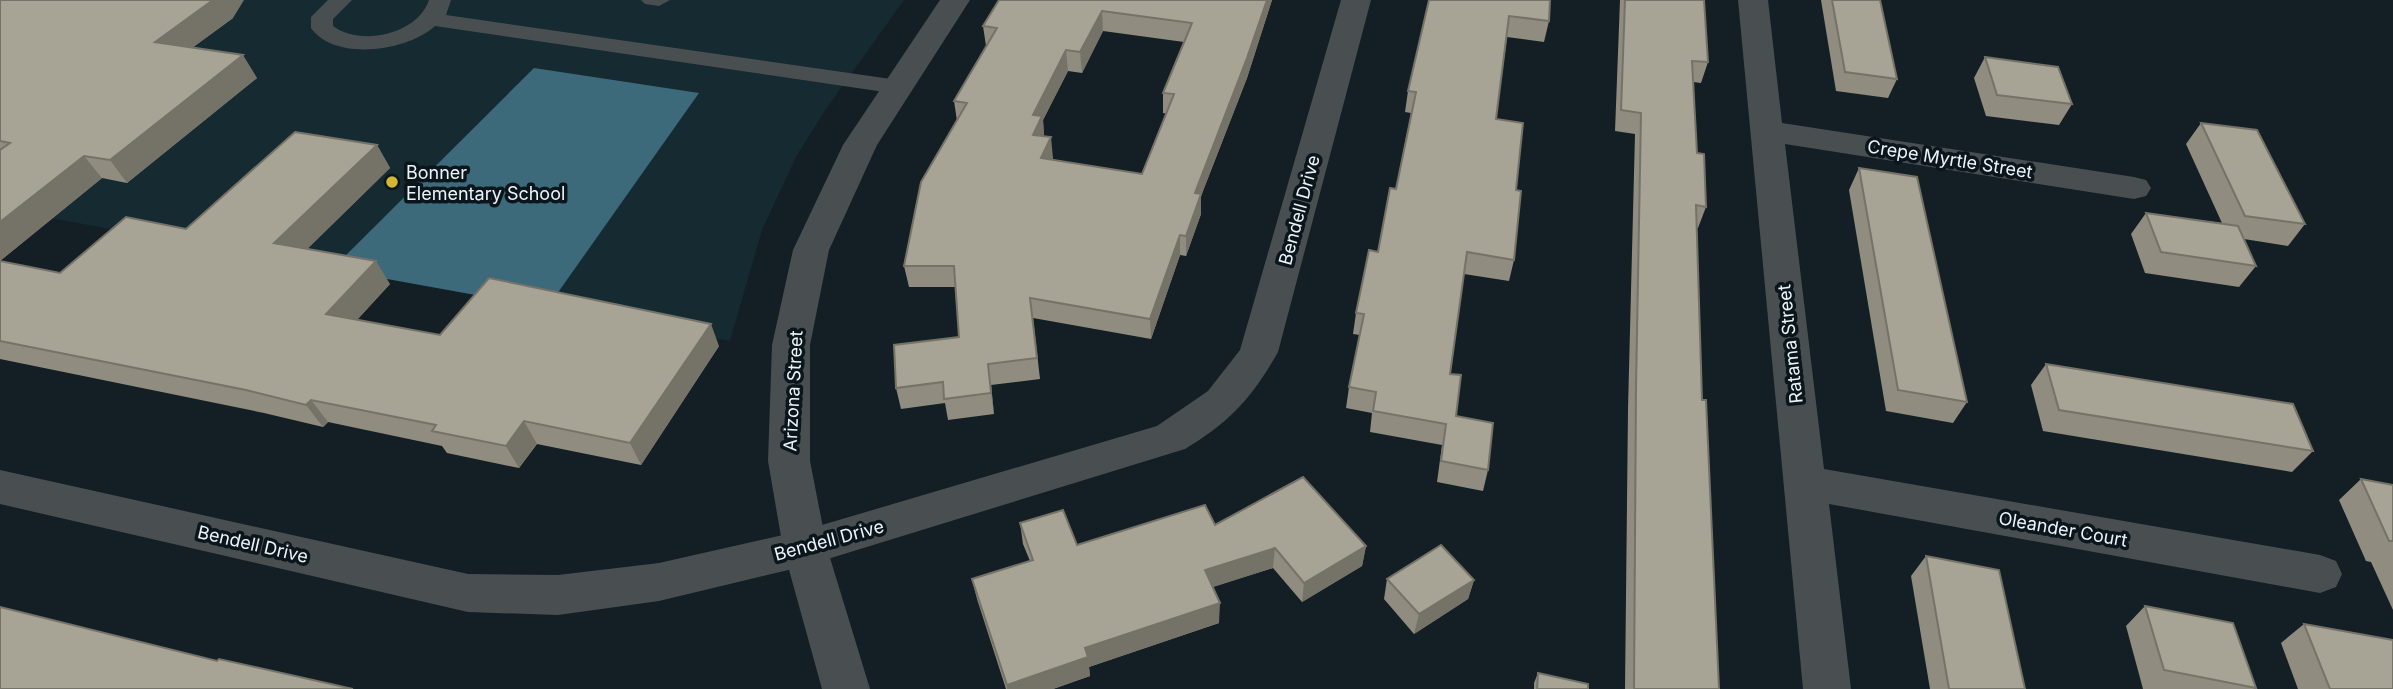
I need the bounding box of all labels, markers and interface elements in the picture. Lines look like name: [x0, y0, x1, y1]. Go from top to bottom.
street label: Crepe Myrtle Street: [1866, 136, 2034, 182]
street label: Bendell Drive: [1274, 153, 1324, 267]
place label: Bonner Elementary School: [406, 162, 565, 204]
marker: Bonner Elementary School: [384, 174, 400, 190]
street label: Ratama Street: [1773, 283, 1807, 404]
street label: Arizona Street: [779, 330, 807, 452]
street label: Oleander Court: [1997, 507, 2129, 551]
street label: Bendell Drive: [772, 515, 886, 565]
street label: Bendell Drive: [196, 521, 310, 567]

